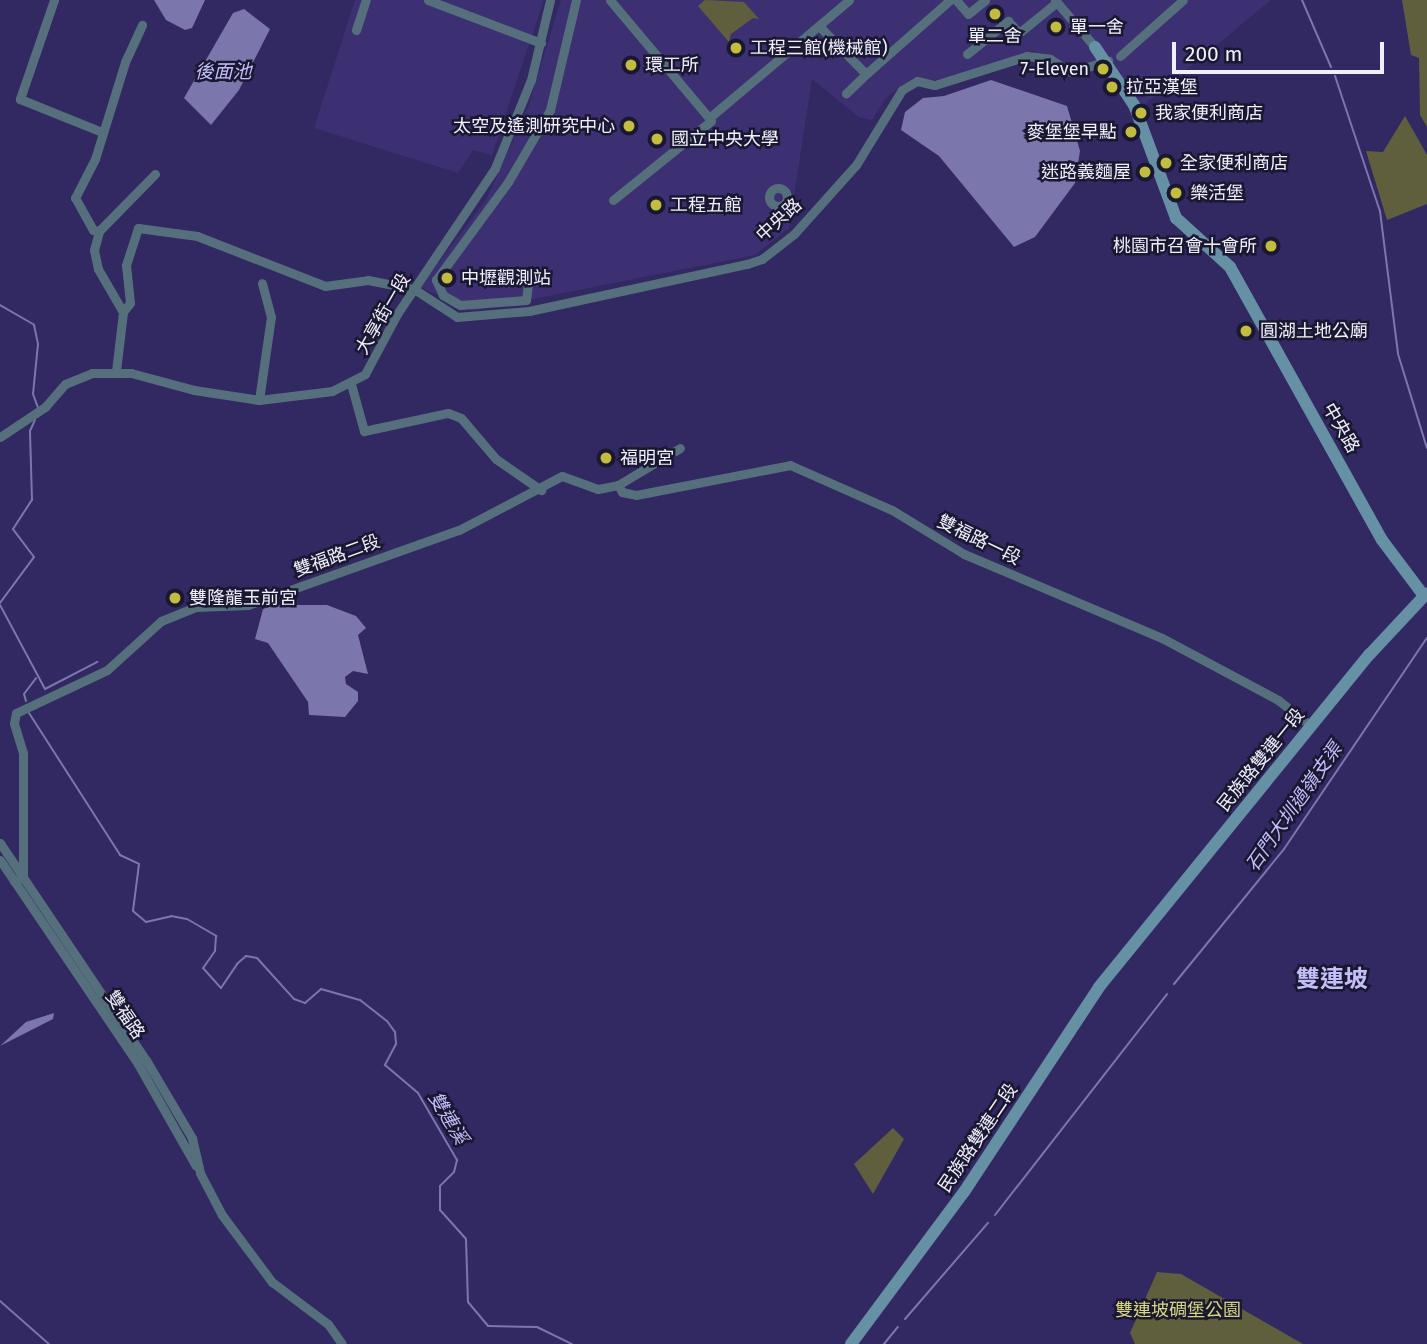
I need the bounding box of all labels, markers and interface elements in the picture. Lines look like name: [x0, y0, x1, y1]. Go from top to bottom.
marker: 單二舍: [987, 6, 1003, 22]
place label: 單一舍: [1070, 16, 1124, 38]
marker: 單一舍: [1048, 19, 1064, 35]
place label: 單二舍: [968, 25, 1022, 47]
scale bar: [1175, 28, 1387, 72]
place label: 工程三館(機械館): [750, 37, 888, 59]
marker: 工程三館(機械館): [728, 40, 744, 56]
text: 200 m: [1185, 41, 1242, 67]
place label: 環工所: [645, 54, 699, 76]
marker: 環工所: [623, 57, 639, 73]
place label: 7-Eleven: [1020, 58, 1089, 80]
water label: 後面池: [195, 61, 251, 83]
marker: 7-Eleven: [1095, 61, 1111, 77]
place label: 拉亞漢堡: [1126, 76, 1198, 98]
marker: 拉亞漢堡: [1104, 79, 1120, 95]
place label: 我家便利商店: [1155, 102, 1263, 124]
marker: 我家便利商店: [1133, 105, 1149, 121]
place label: 太空及遙測研究中心: [453, 115, 615, 137]
marker: 太空及遙測研究中心: [621, 118, 637, 134]
place label: 麥堡堡早點: [1027, 121, 1117, 143]
marker: 麥堡堡早點: [1123, 124, 1139, 140]
place label: 國立中央大學: [671, 128, 779, 150]
marker: 國立中央大學: [649, 131, 665, 147]
place label: 全家便利商店: [1180, 152, 1288, 174]
marker: 全家便利商店: [1158, 155, 1174, 171]
place label: 迷路義麵屋: [1041, 161, 1131, 183]
marker: 迷路義麵屋: [1137, 164, 1153, 180]
place label: 樂活堡: [1190, 182, 1244, 204]
marker: 樂活堡: [1168, 185, 1184, 201]
place label: 工程五館: [670, 194, 742, 216]
street label: 中央路: [752, 194, 806, 246]
marker: 工程五館: [648, 197, 664, 213]
place label: 桃園市召會十會所: [1113, 235, 1257, 257]
marker: 桃園市召會十會所: [1263, 238, 1279, 254]
place label: 中壢觀測站: [461, 267, 551, 289]
street label: 大享街一段: [351, 270, 415, 358]
marker: 中壢觀測站: [439, 270, 455, 286]
place label: 圓湖土地公廟: [1260, 320, 1368, 342]
marker: 圓湖土地公廟: [1238, 323, 1254, 339]
street label: 中央路: [1318, 399, 1364, 457]
place label: 福明宮: [620, 447, 674, 469]
marker: 福明宮: [598, 450, 614, 466]
street label: 雙福路一段: [934, 511, 1024, 569]
street label: 雙福路二段: [291, 530, 383, 582]
place label: 雙隆龍玉前宮: [189, 587, 297, 609]
marker: 雙隆龍玉前宮: [167, 590, 183, 606]
street label: 民族路雙連一段: [1213, 704, 1309, 816]
water label: 石門大圳過嶺支渠: [1241, 738, 1347, 876]
district label: 雙連坡: [1296, 966, 1368, 994]
street label: 雙福路: [101, 987, 149, 1043]
street label: 民族路雙連二段: [934, 1080, 1022, 1196]
water label: 雙連溪: [424, 1088, 472, 1148]
park label: 雙連坡碉堡公園: [1115, 1299, 1241, 1321]

